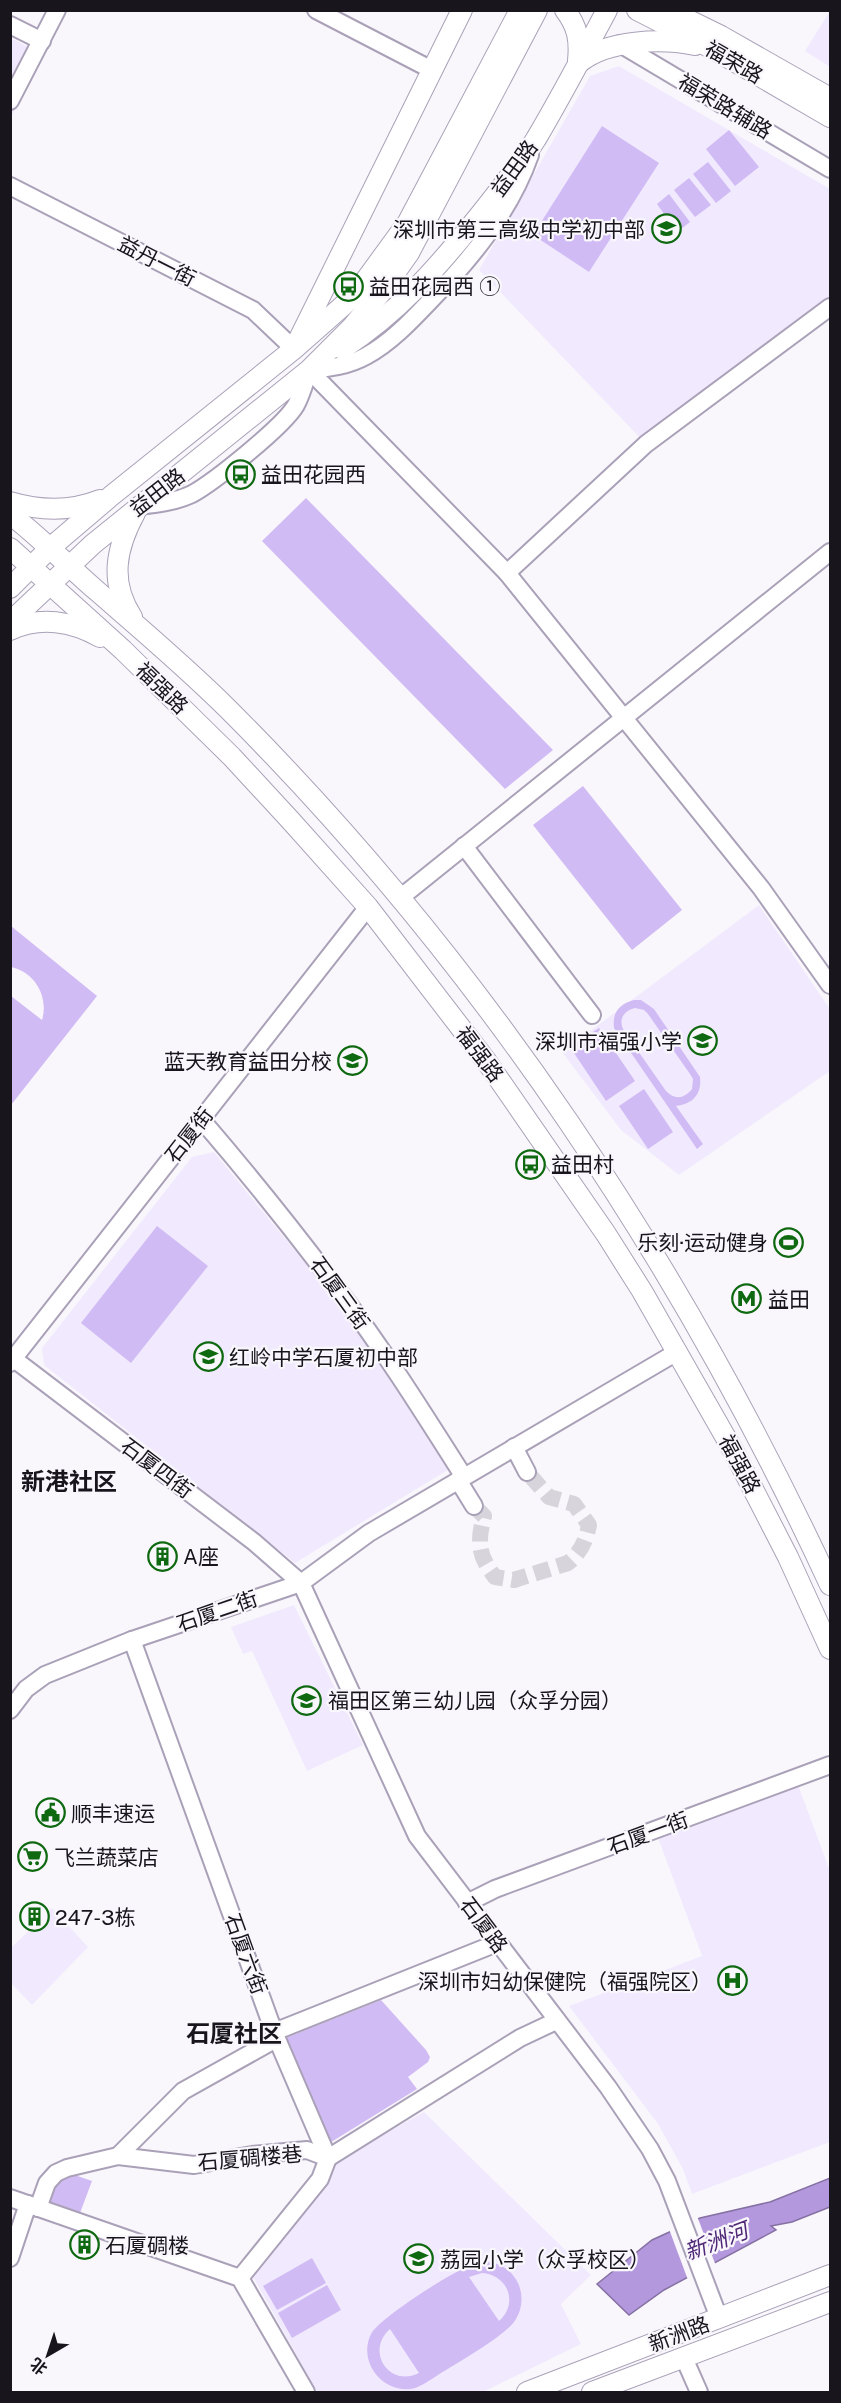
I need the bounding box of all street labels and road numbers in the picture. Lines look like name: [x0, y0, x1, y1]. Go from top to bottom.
street label: 福荣路: [700, 35, 768, 89]
street label: 福荣路辅路: [674, 68, 776, 144]
street label: 益田路: [485, 135, 543, 201]
street label: 益丹一街: [114, 231, 200, 291]
street label: 益田路: [124, 463, 190, 521]
street label: 福强路: [131, 657, 193, 719]
street label: 福强路: [451, 1021, 509, 1087]
street label: 石厦街: [160, 1102, 218, 1168]
street label: 石厦三街: [305, 1252, 375, 1334]
street label: 福强路: [714, 1430, 766, 1498]
street label: 石厦四街: [116, 1433, 198, 1503]
street label: 石厦二街: [173, 1586, 261, 1636]
street label: 石厦一街: [604, 1807, 692, 1859]
street label: 石厦路: [455, 1892, 513, 1958]
street label: 石厦六街: [220, 1910, 272, 1998]
street label: 石厦碉楼巷: [197, 2141, 303, 2175]
street label: 新洲路: [645, 2311, 713, 2357]

